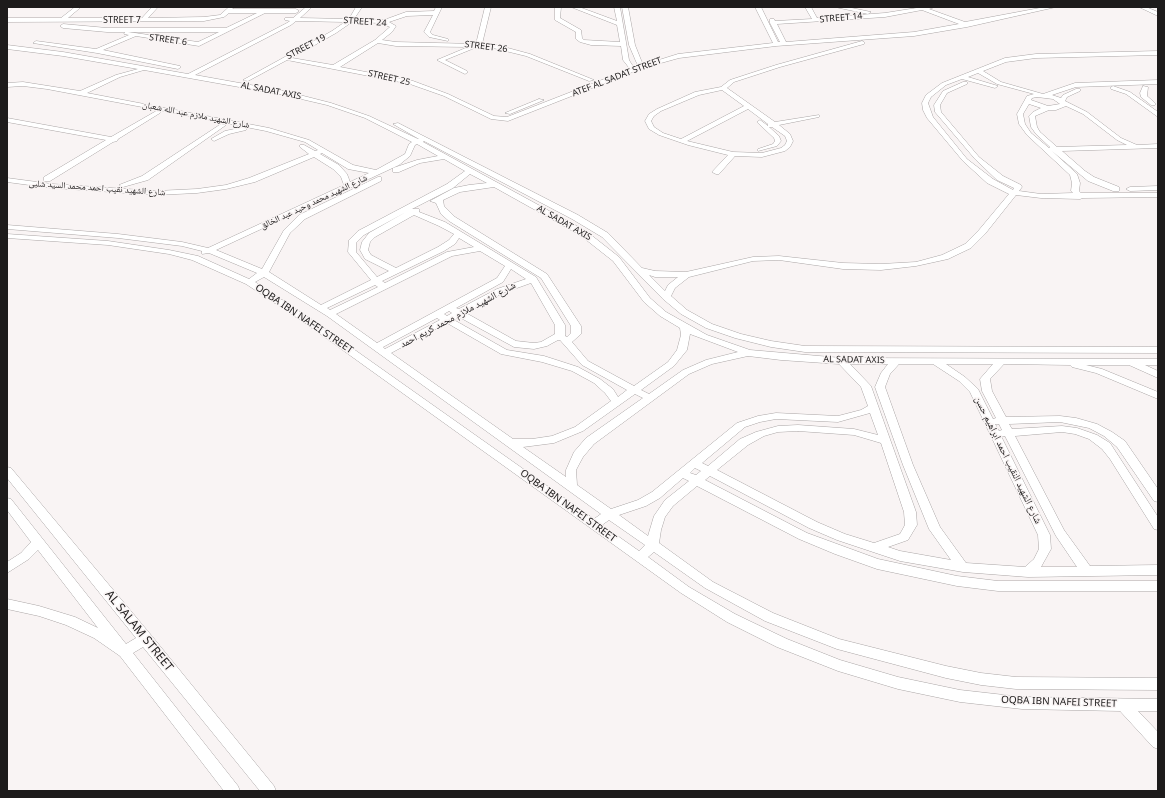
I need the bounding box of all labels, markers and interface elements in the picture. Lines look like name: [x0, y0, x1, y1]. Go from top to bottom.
street label: STREET 14: [819, 11, 863, 25]
street label: STREET 7: [103, 15, 141, 25]
street label: STREET 24: [343, 15, 387, 29]
street label: STREET 6: [148, 32, 188, 48]
street label: STREET 19: [284, 32, 328, 62]
street label: STREET 26: [464, 39, 508, 55]
street label: ATEF AL SADAT STREET: [571, 55, 663, 99]
street label: STREET 25: [367, 68, 411, 88]
street label: AL SADAT AXIS: [240, 80, 302, 102]
street label: شارع الشهيد ملازم عبد الله شعبان: [142, 99, 250, 131]
street label: شارع الشهيد محمد وحيد عبد الخالق: [259, 172, 369, 232]
street label: شارع الشهيد نقيب احمد محمد السيد شلبى: [28, 178, 166, 198]
street label: AL SADAT AXIS: [535, 203, 593, 243]
street label: شارع الشهيد ملازم محمد كريم احمد: [398, 279, 518, 351]
street label: OQBA IBN NAFEI STREET: [253, 282, 355, 356]
street label: AL SADAT AXIS: [823, 354, 885, 366]
street label: شارع الشهيد النقيب احمد ابراهيم حسن: [972, 394, 1044, 526]
street label: OQBA IBN NAFEI STREET: [518, 467, 618, 545]
street label: AL SALAM STREET: [102, 588, 176, 674]
street label: OQBA IBN NAFEI STREET: [1001, 694, 1117, 710]

